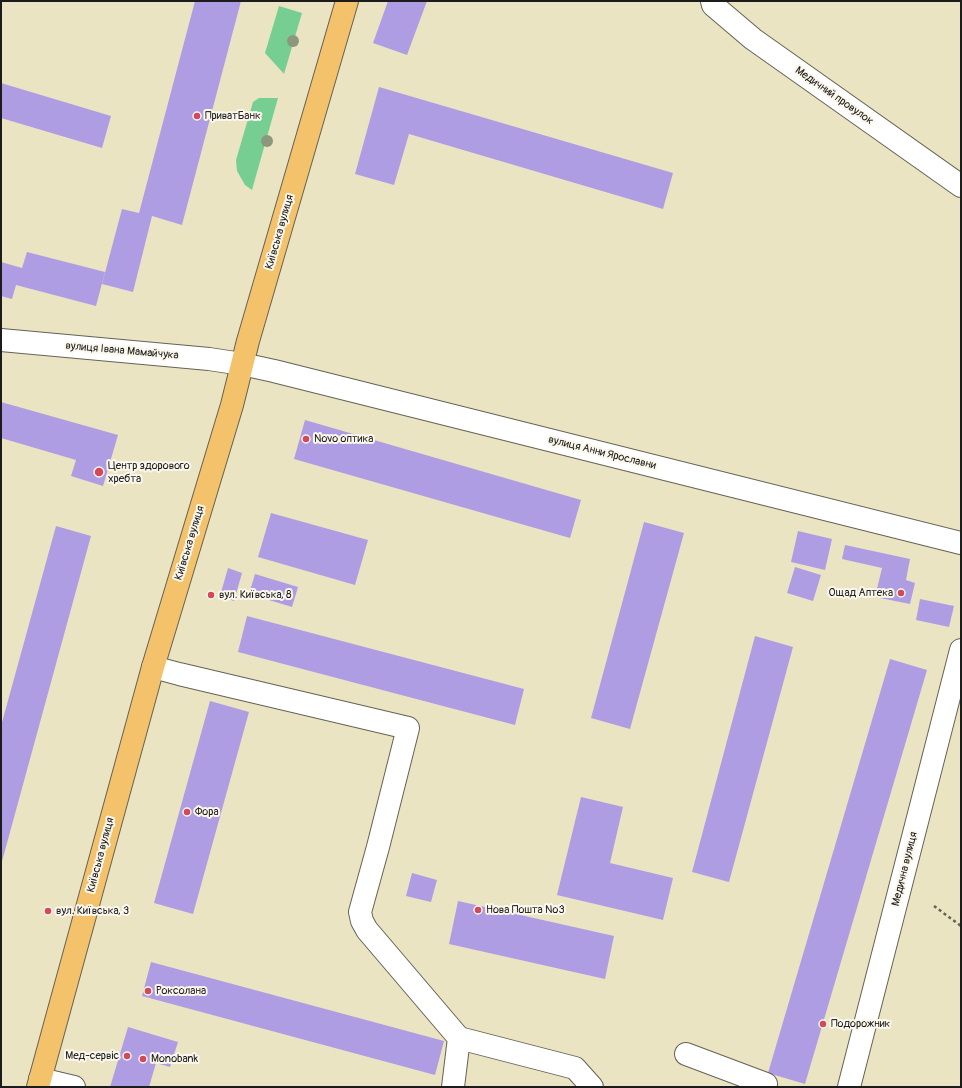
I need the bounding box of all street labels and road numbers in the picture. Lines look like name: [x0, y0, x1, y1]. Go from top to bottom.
street label: Медичний провулок: [792, 64, 876, 128]
street label: Київська вулиця: [263, 193, 297, 271]
street label: вулиця Івана Мамайчука: [65, 339, 179, 363]
street label: вулиця Анни Ярославни: [547, 433, 657, 473]
street label: Київська вулиця: [172, 504, 208, 582]
street label: Київська вулиця: [85, 816, 117, 894]
street label: Медична вулиця: [889, 830, 921, 908]

